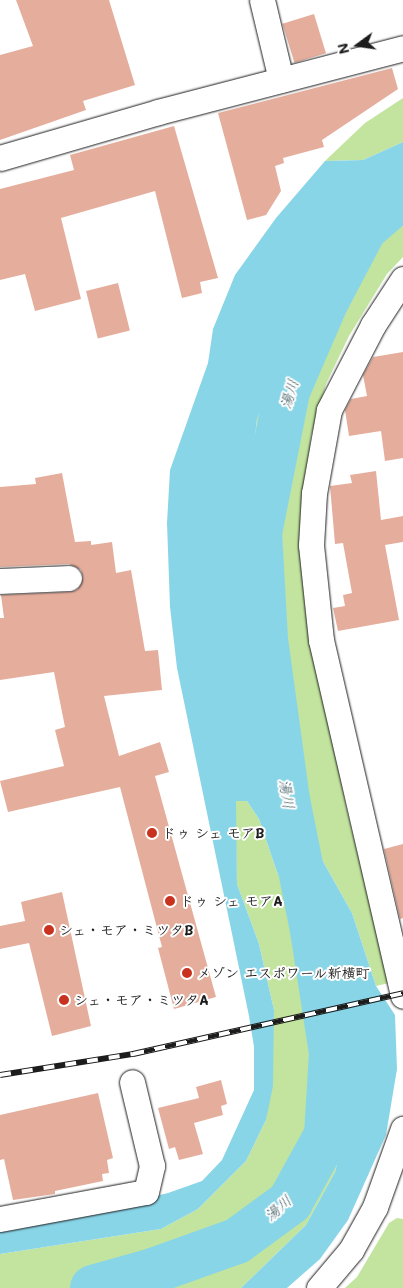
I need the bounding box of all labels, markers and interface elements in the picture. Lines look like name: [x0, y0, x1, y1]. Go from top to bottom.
north arrow: [333, 20, 383, 70]
text: N: [332, 41, 353, 56]
water label: 湯川: [276, 377, 302, 411]
water label: 湯川: [276, 778, 298, 810]
place label: ドゥ シェ モアB: [162, 825, 266, 841]
marker: ドゥ シェ モアB: [146, 827, 158, 839]
place label: ドゥ シェ モアA: [180, 893, 284, 909]
marker: ドゥ シェ モアA: [164, 895, 176, 907]
place label: シェ・モア・ミツタB: [59, 922, 194, 938]
marker: シェ・モア・ミツタB: [43, 924, 55, 936]
place label: メゾン エスポワール新横町: [197, 965, 370, 981]
marker: メゾン エスポワール新横町: [181, 967, 193, 979]
place label: シェ・モア・ミツタA: [74, 992, 210, 1008]
marker: シェ・モア・ミツタA: [58, 994, 70, 1006]
water label: 湯川: [261, 1191, 295, 1225]

